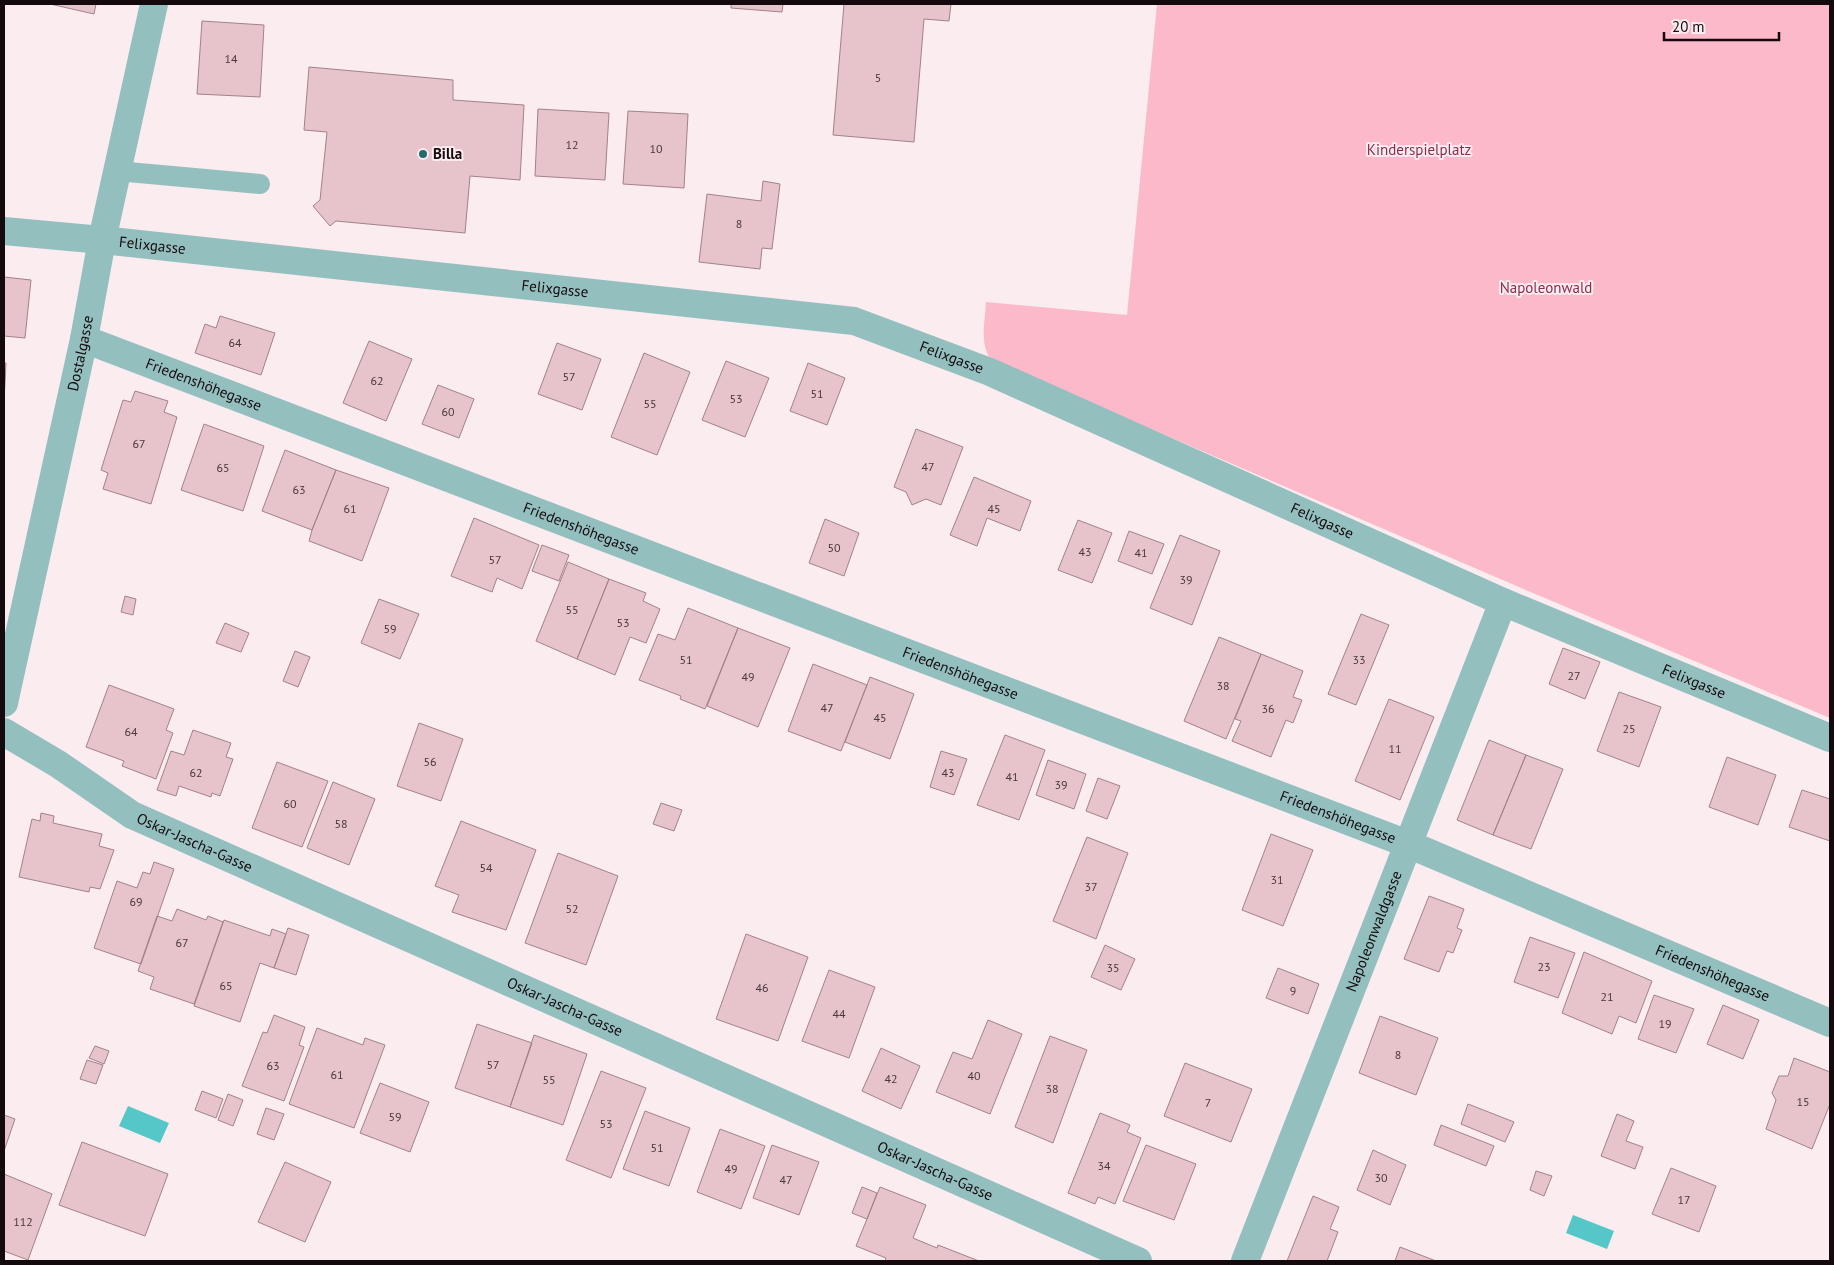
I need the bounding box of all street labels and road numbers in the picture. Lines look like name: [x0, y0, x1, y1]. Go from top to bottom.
street label: Felixgasse: [118, 232, 187, 258]
street label: Felixgasse: [521, 275, 589, 301]
street label: Dostalgasse: [63, 314, 97, 393]
street label: Felixgasse: [917, 336, 986, 378]
street label: Friedenshöhegasse: [143, 353, 264, 415]
street label: Friedenshöhegasse: [521, 497, 642, 559]
street label: Felixgasse: [1288, 498, 1357, 543]
street label: Friedenshöhegasse: [900, 642, 1021, 704]
street label: Felixgasse: [1660, 659, 1729, 703]
street label: Friedenshöhegasse: [1277, 786, 1399, 848]
street label: Oskar-Jascha-Gasse: [134, 808, 256, 876]
street label: Napoleonwaldgasse: [1341, 868, 1406, 995]
street label: Friedenshöhegasse: [1653, 940, 1773, 1005]
street label: Oskar-Jascha-Gasse: [504, 972, 626, 1040]
street label: Oskar-Jascha-Gasse: [874, 1137, 996, 1204]

